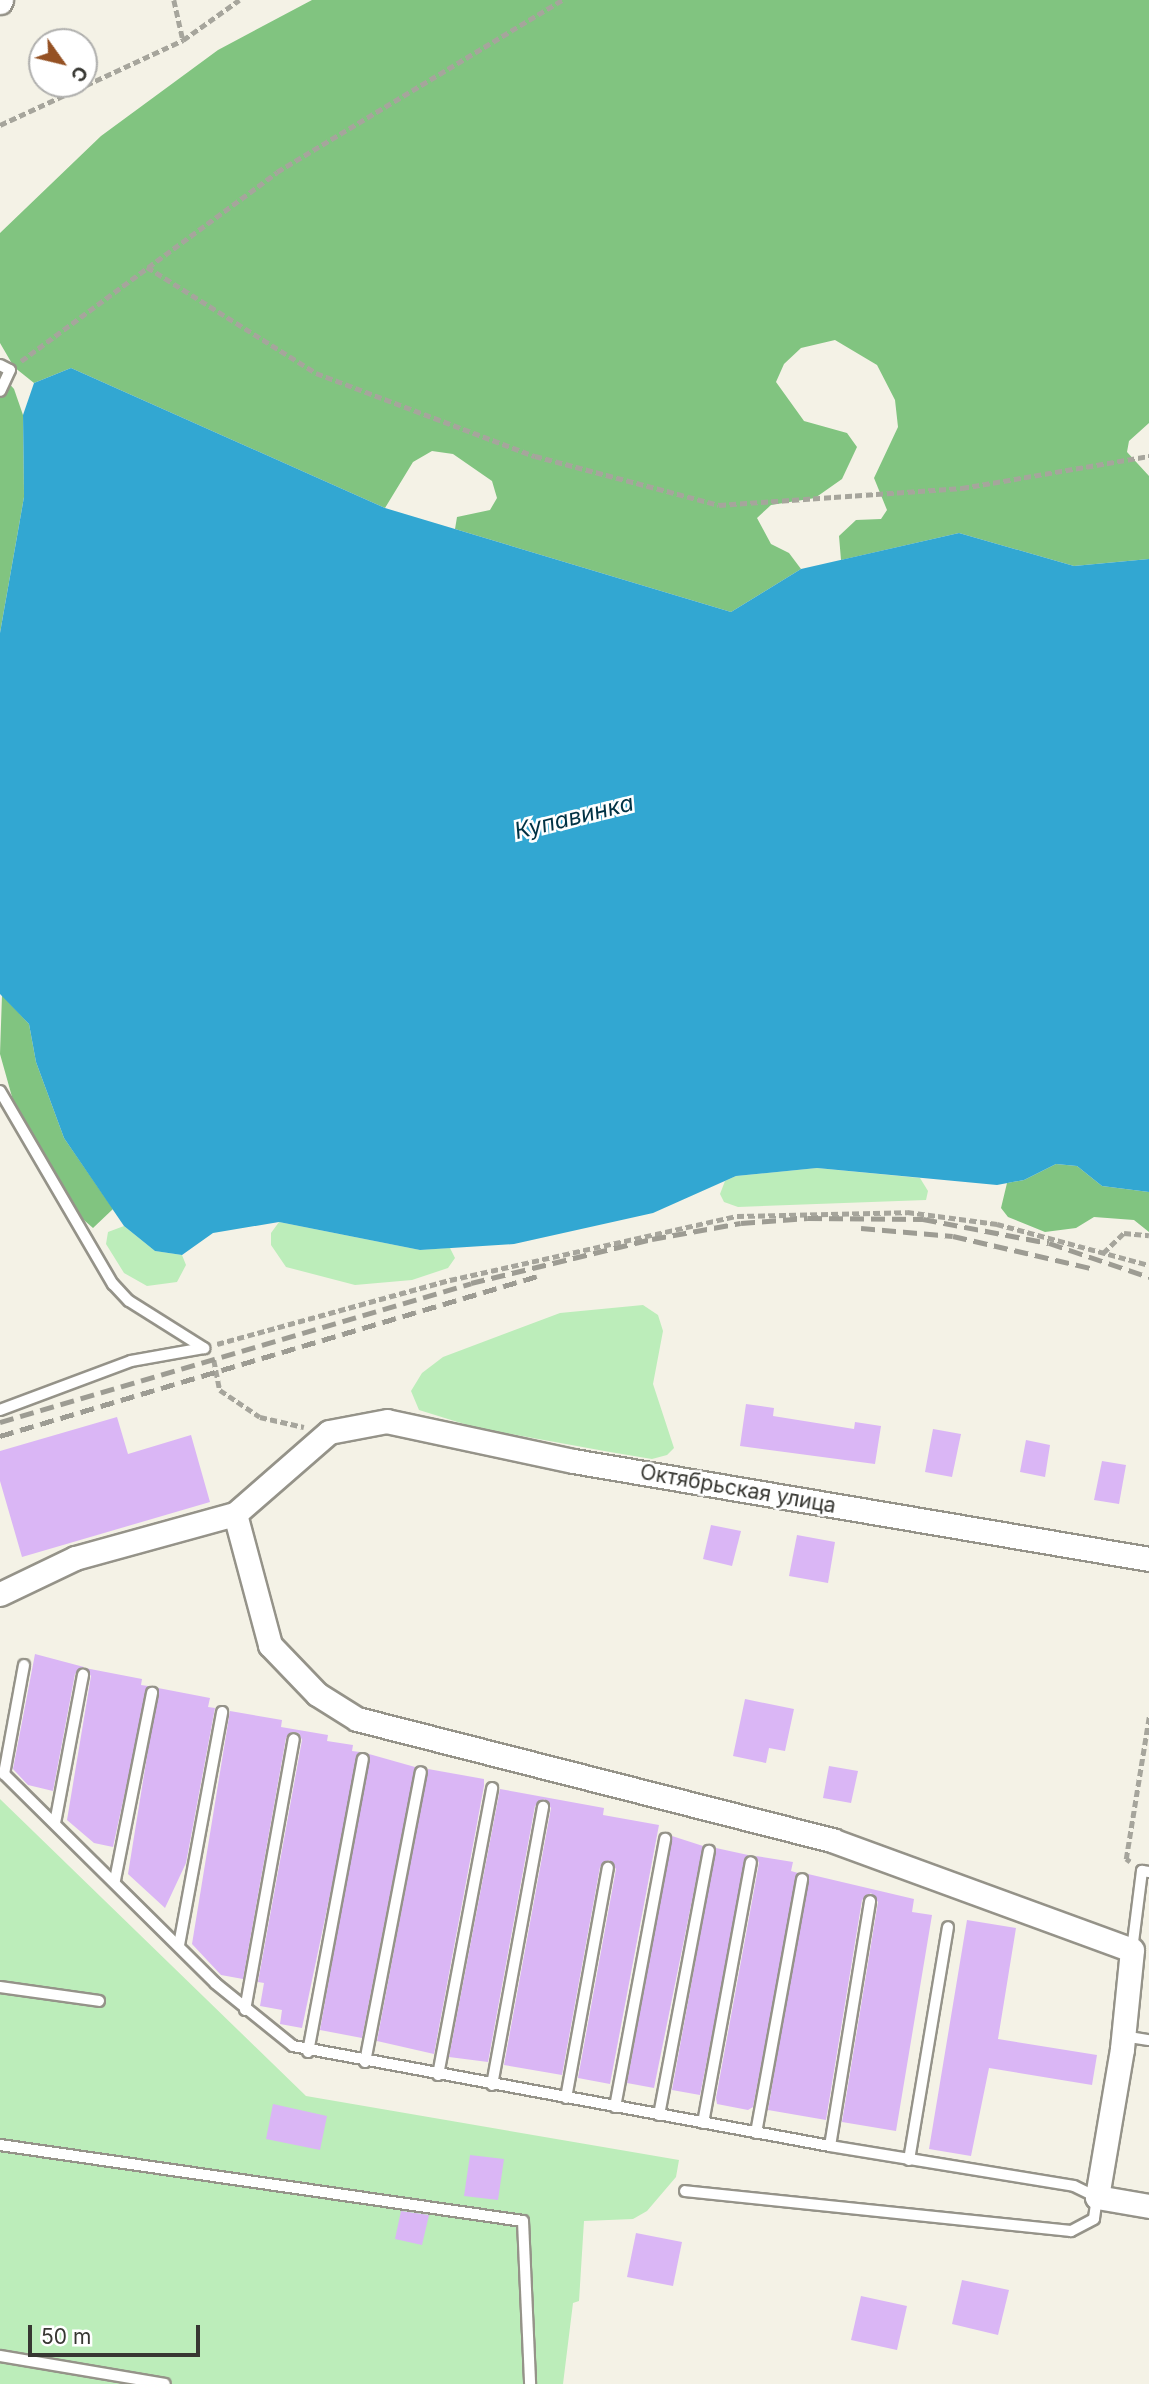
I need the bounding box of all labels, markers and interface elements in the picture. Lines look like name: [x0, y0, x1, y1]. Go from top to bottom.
north arrow: [28, 28, 98, 98]
text: С: [66, 62, 93, 86]
water label: Купавинка: [511, 789, 637, 845]
street label: Октябрьская улица: [638, 1459, 838, 1519]
scale bar: [32, 2310, 203, 2354]
text: 50 m: [41, 2324, 91, 2349]

